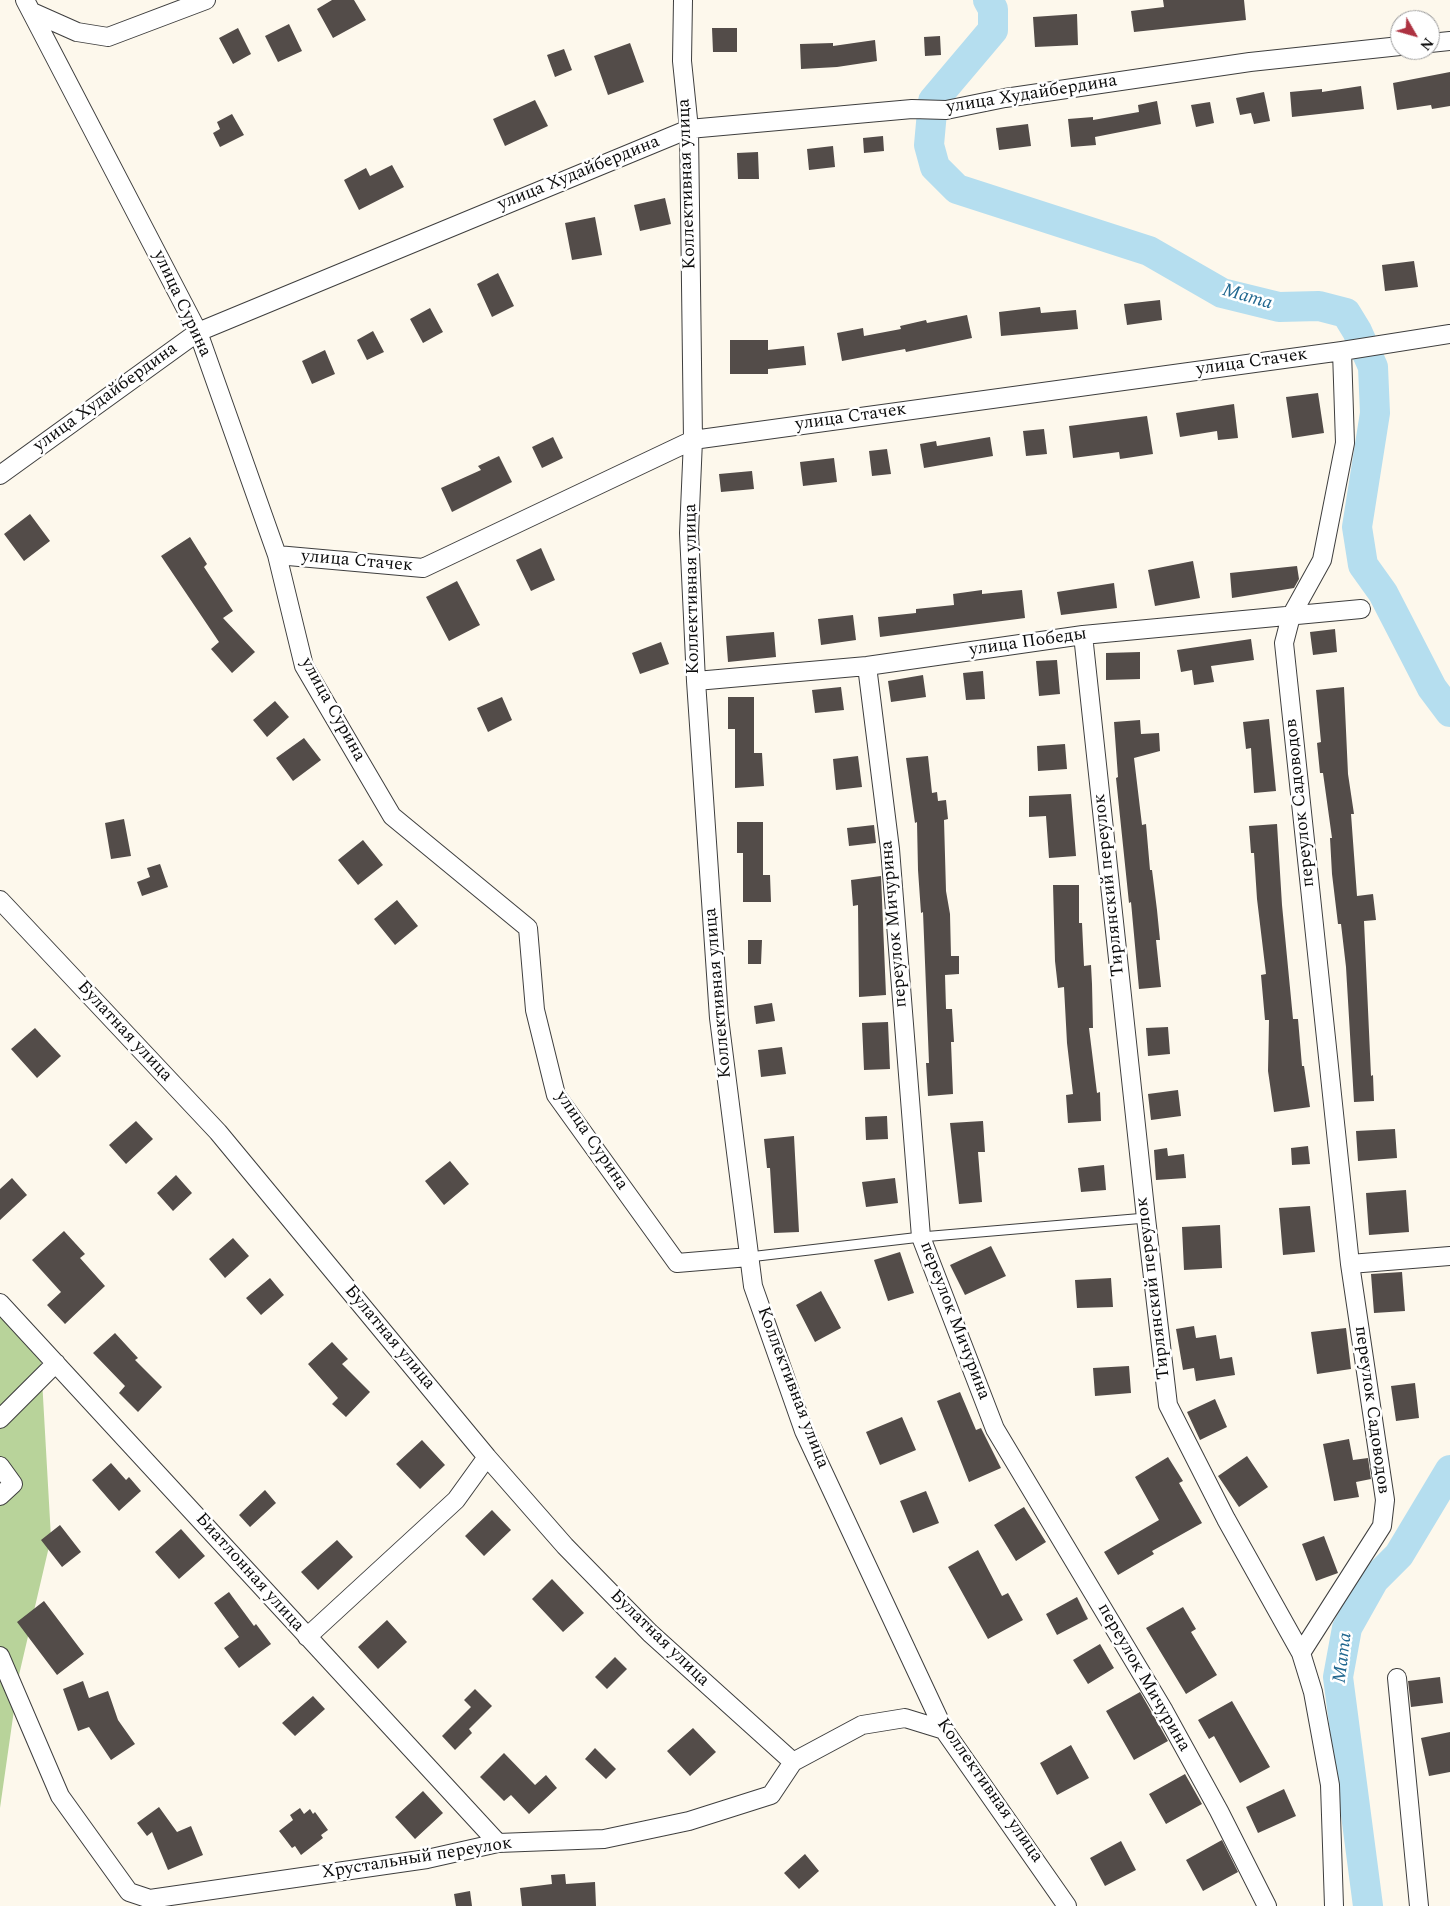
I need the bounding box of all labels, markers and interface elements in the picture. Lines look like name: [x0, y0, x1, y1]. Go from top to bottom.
north arrow: [1390, 10, 1440, 60]
text: N: [1415, 33, 1438, 55]
street label: улица Худайбердина: [945, 71, 1119, 119]
street label: Коллективная улица: [674, 98, 702, 270]
street label: улица Худайбердина: [495, 132, 663, 216]
street label: улица Сурина: [147, 247, 215, 361]
water label: Мата: [1219, 280, 1275, 316]
street label: улица Худайбердина: [30, 339, 182, 457]
street label: улица Стачек: [1195, 345, 1309, 381]
street label: улица Стачек: [794, 400, 908, 436]
street label: Коллективная улица: [681, 503, 705, 675]
street label: улица Стачек: [300, 546, 414, 578]
street label: улица Победы: [968, 624, 1088, 662]
street label: улица Сурина: [295, 654, 369, 766]
street label: переулок Садоводов: [1281, 718, 1321, 888]
street label: Тирлянский переулок: [1090, 793, 1130, 977]
street label: переулок Мичурина: [877, 839, 913, 1009]
street label: Коллективная улица: [701, 907, 737, 1079]
street label: Булатная улица: [72, 977, 176, 1087]
street label: улица Сурина: [550, 1087, 632, 1195]
street label: Тирлянский переулок: [1132, 1196, 1176, 1380]
street label: переулок Мичурина: [914, 1239, 994, 1403]
street label: Булатная улица: [339, 1281, 439, 1395]
street label: Коллективная улица: [751, 1304, 833, 1472]
street label: переулок Садоводов: [1349, 1325, 1393, 1495]
street label: Биатлонная улица: [190, 1509, 308, 1637]
street label: Булатная улица: [605, 1586, 713, 1692]
street label: переулок Мичурина: [1092, 1600, 1194, 1756]
water label: Мата: [1330, 1631, 1358, 1685]
street label: Коллективная улица: [931, 1715, 1047, 1867]
street label: Хрустальный переулок: [320, 1833, 514, 1885]

